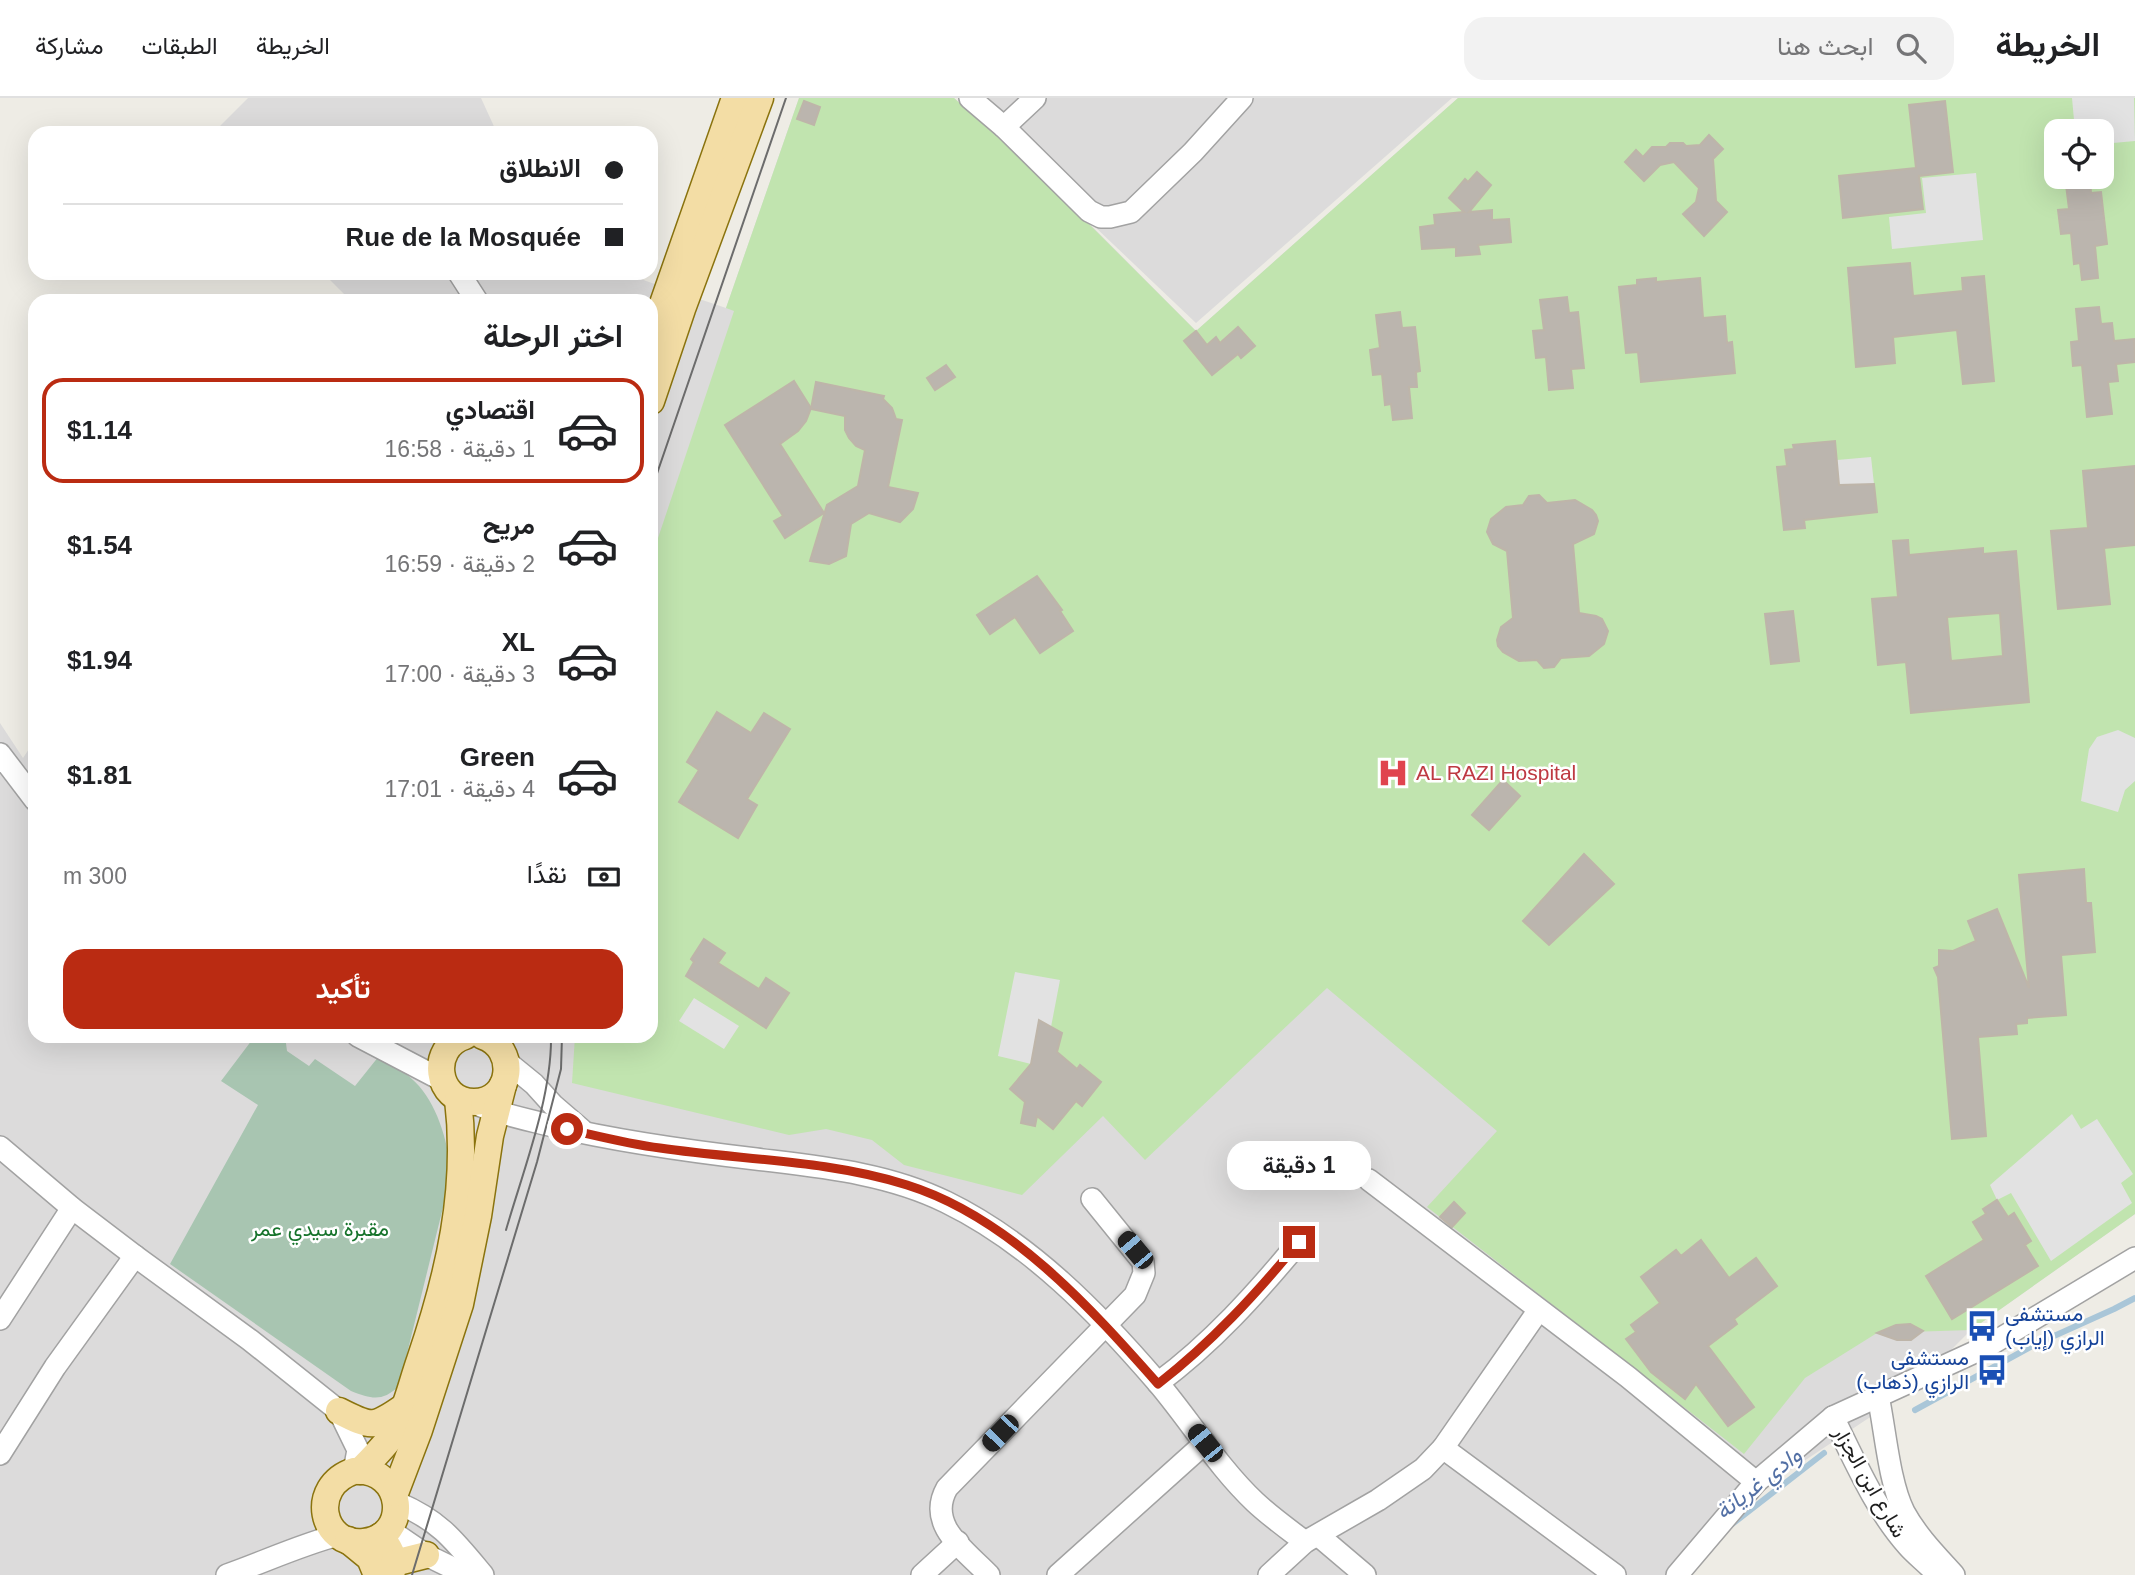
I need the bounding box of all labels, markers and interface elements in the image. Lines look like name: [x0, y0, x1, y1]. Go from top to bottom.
search box: [1464, 17, 1954, 80]
text: الخريطة: [1996, 26, 2100, 63]
icon: search: [1892, 29, 1930, 67]
text: ابحث هنا: [1777, 31, 1874, 61]
text: مشاركة: [35, 32, 103, 59]
text: الطبقات: [141, 32, 218, 59]
text: الخريطة: [256, 32, 330, 59]
map controls: [2044, 119, 2114, 189]
button: locate: [2044, 119, 2114, 189]
text: الانطلاق: [499, 153, 581, 183]
text: Rue de la Mosquée: [346, 222, 581, 252]
text: اختر الرحلة: [483, 318, 623, 354]
text: اقتصادي: [446, 395, 535, 425]
icon: car: [556, 399, 619, 462]
text: $1.14: [67, 415, 132, 445]
text: 1 دقيقة · 16:58: [385, 436, 535, 462]
text: مريح: [483, 510, 535, 540]
icon: car: [556, 514, 619, 577]
text: $1.54: [67, 530, 132, 560]
text: 2 دقيقة · 16:59: [385, 551, 535, 577]
text: XL: [502, 627, 535, 657]
icon: car: [556, 629, 619, 692]
text: $1.94: [67, 645, 132, 675]
text: 3 دقيقة · 17:00: [385, 661, 535, 687]
text: Green: [460, 742, 535, 772]
icon: car: [556, 744, 619, 807]
hospital icon: AL RAZI Hospital: [1376, 756, 1410, 790]
text: $1.81: [67, 760, 132, 790]
place label: AL RAZI Hospital: [1416, 761, 1576, 784]
text: 4 دقيقة · 17:01: [385, 776, 535, 802]
icon: cash: [585, 858, 623, 896]
text: نقدًا: [527, 859, 567, 889]
text: 300 m: [63, 863, 127, 889]
button: تأكيد: [63, 949, 623, 1029]
route start: [551, 1113, 583, 1145]
callout: 1 دقيقة: [1227, 1140, 1371, 1190]
text: 1 دقيقة: [1262, 1152, 1336, 1178]
park label: مقبرة سيدي عمر: [250, 1217, 389, 1246]
route end: [1283, 1226, 1315, 1258]
car: [1114, 1227, 1157, 1273]
place label: مستشفى الرازي (إياب): [2005, 1302, 2105, 1355]
bus stop icon: مستشفى الرازي (إياب): [1965, 1309, 1999, 1343]
place label: مستشفى الرازي (ذهاب): [1856, 1346, 1969, 1399]
bus stop icon: مستشفى الرازي (ذهاب): [1975, 1353, 2009, 1387]
car: [978, 1411, 1023, 1455]
car: [1184, 1420, 1227, 1466]
street label: شارع ابن الجزار: [1826, 1421, 1911, 1543]
water label: وادي غريانة: [1710, 1441, 1810, 1529]

